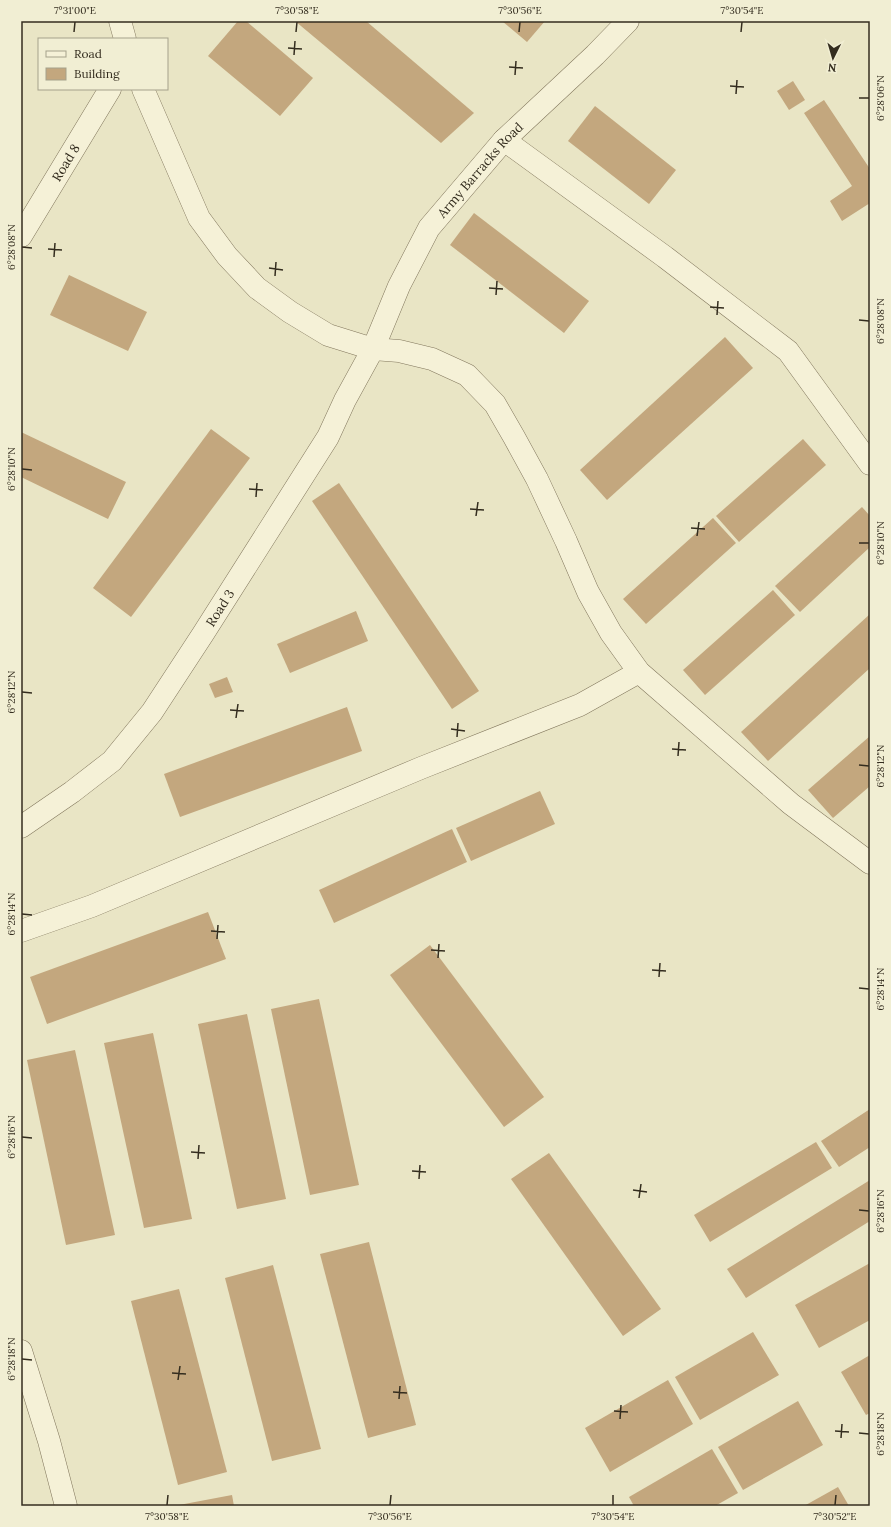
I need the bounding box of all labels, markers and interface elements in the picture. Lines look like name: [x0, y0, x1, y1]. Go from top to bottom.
text: 7°31'00"E: [54, 4, 96, 17]
text: 7°30'58"E: [275, 4, 319, 17]
text: 7°30'56"E: [498, 4, 542, 17]
text: 7°30'54"E: [721, 4, 763, 17]
legend: [38, 38, 168, 90]
north arrow: [813, 38, 853, 78]
text: Road: [74, 46, 102, 61]
text: N: [827, 61, 837, 75]
text: Building: [74, 66, 120, 81]
text: 6°28'06"N: [874, 75, 887, 121]
street label: Army Barracks Road: [433, 118, 527, 222]
street label: Road 8: [48, 141, 83, 184]
text: 6°28'08"N: [5, 224, 18, 270]
text: 6°28'08"N: [874, 298, 887, 344]
text: 6°28'10"N: [5, 447, 18, 491]
text: 6°28'10"N: [874, 521, 887, 565]
street label: Road 3: [202, 586, 238, 630]
text: 6°28'12"N: [5, 670, 18, 714]
text: 6°28'12"N: [874, 744, 887, 788]
text: 6°28'14"N: [5, 892, 18, 935]
text: 6°28'14"N: [874, 967, 887, 1010]
text: 6°28'16"N: [5, 1115, 18, 1159]
text: 6°28'16"N: [874, 1189, 887, 1233]
text: 6°28'18"N: [5, 1337, 18, 1381]
text: 6°28'18"N: [874, 1412, 887, 1456]
text: 7°30'58"E: [145, 1510, 189, 1523]
text: 7°30'56"E: [368, 1510, 412, 1523]
text: 7°30'54"E: [592, 1510, 634, 1523]
text: 7°30'52"E: [813, 1510, 857, 1523]

